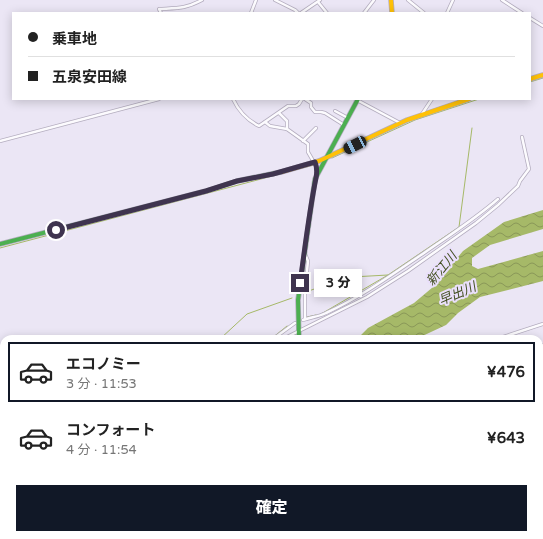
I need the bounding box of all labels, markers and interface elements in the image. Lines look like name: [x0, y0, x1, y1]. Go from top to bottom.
text: 乗車地: [52, 30, 97, 48]
text: 五泉安田線: [52, 68, 127, 86]
car: [342, 134, 368, 156]
route start: [47, 221, 65, 239]
water label: 新江川: [423, 247, 462, 289]
callout: 3 分: [314, 269, 362, 297]
route end: [291, 274, 309, 292]
text: 3 分: [326, 275, 350, 291]
water label: 早出川: [436, 278, 480, 309]
icon: car: [18, 354, 54, 390]
text: エコノミー: [66, 355, 141, 373]
text: ¥476: [487, 363, 525, 381]
text: 3 分 · 11:53: [66, 376, 137, 392]
icon: car: [18, 420, 54, 456]
text: コンフォート: [66, 421, 156, 439]
text: ¥643: [487, 429, 525, 447]
text: 4 分 · 11:54: [66, 442, 137, 458]
button: 確定: [16, 485, 527, 531]

